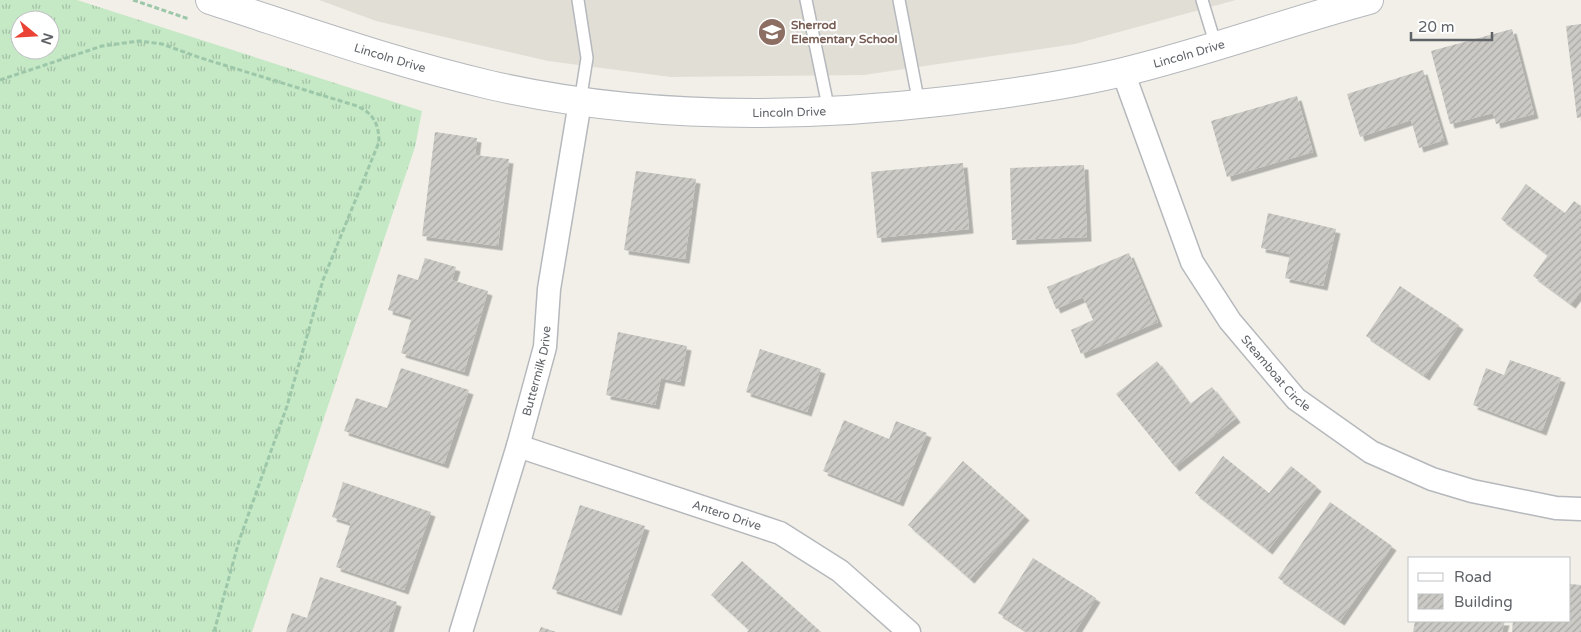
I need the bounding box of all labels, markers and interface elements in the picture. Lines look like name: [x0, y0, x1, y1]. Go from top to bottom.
north arrow: [10, 10, 60, 60]
scale bar: [1411, 10, 1492, 42]
school or university icon: Sherrod Elementary School: [757, 17, 787, 47]
place label: Sherrod Elementary School: [791, 18, 898, 47]
text: 20 m: [1418, 18, 1455, 36]
text: N: [37, 31, 57, 47]
street label: Lincoln Drive: [1152, 37, 1227, 71]
street label: Lincoln Drive: [352, 40, 427, 75]
street label: Lincoln Drive: [752, 104, 827, 120]
street label: Buttermilk Drive: [519, 325, 553, 418]
street label: Steamboat Circle: [1238, 332, 1313, 414]
street label: Antero Drive: [691, 497, 763, 533]
legend: [1408, 557, 1571, 622]
text: Road: [1454, 568, 1492, 586]
text: Building: [1454, 593, 1513, 611]

